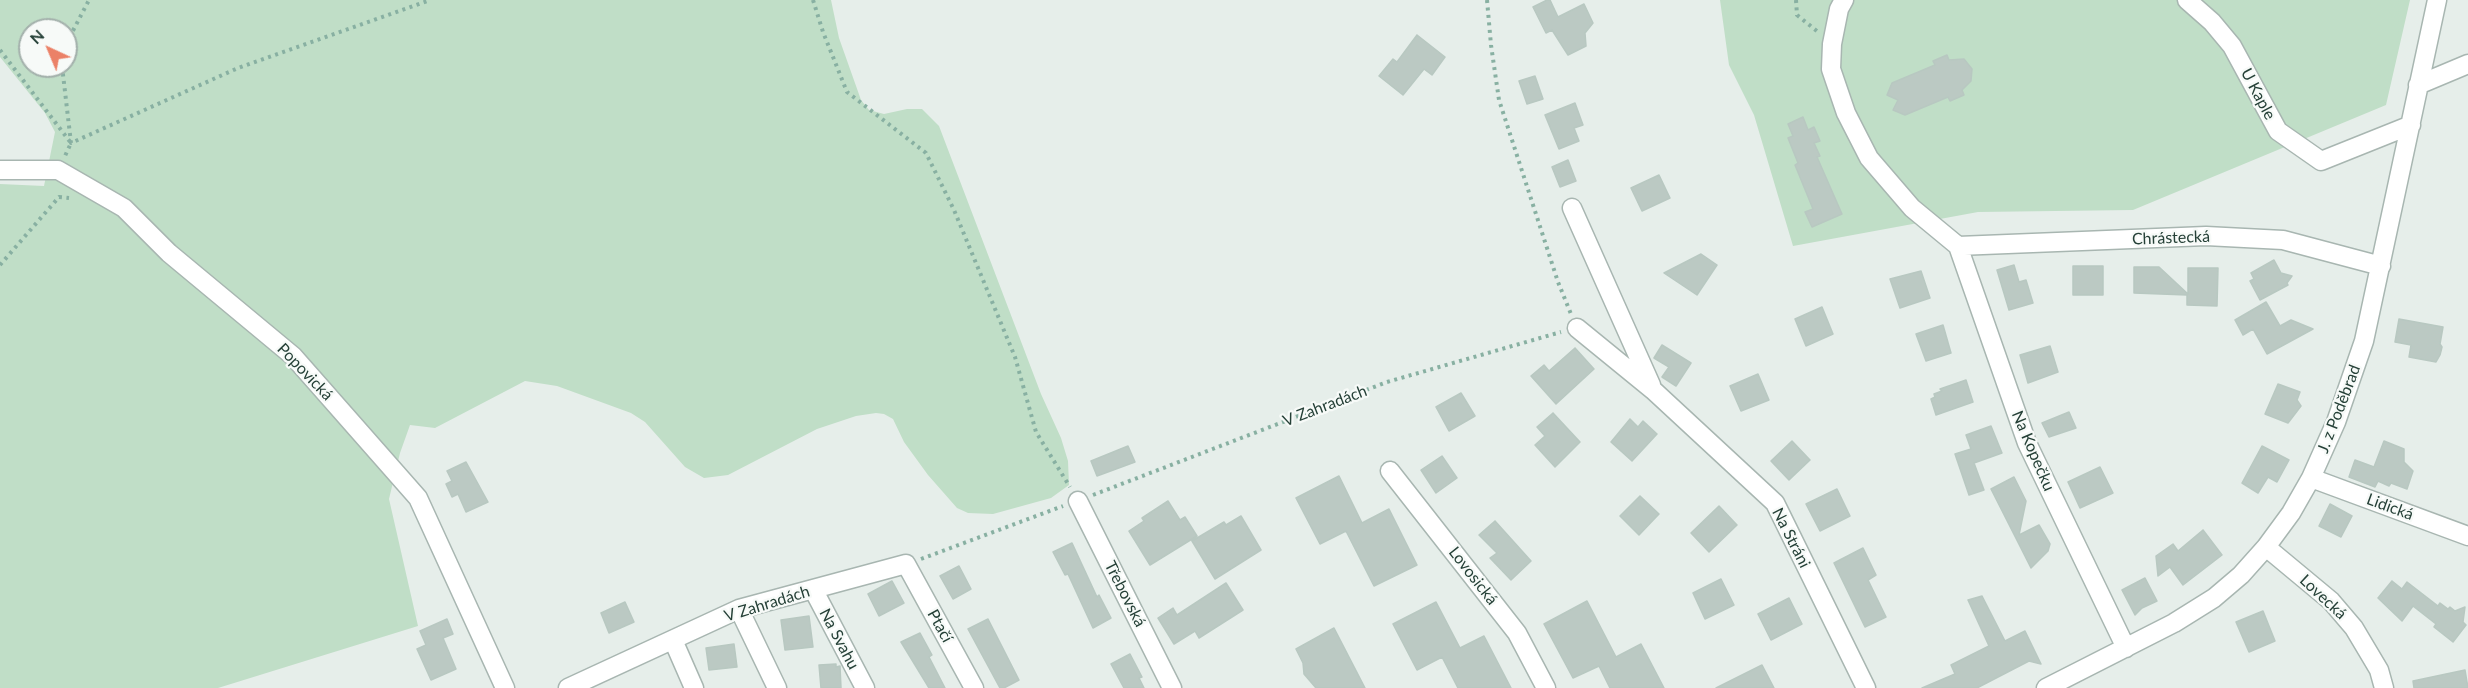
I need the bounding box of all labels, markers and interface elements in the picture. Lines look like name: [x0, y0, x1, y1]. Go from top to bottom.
north arrow: [18, 18, 78, 78]
text: N: [25, 25, 48, 47]
street label: U Kaple: [2236, 65, 2280, 123]
street label: Chrástecká: [2132, 227, 2210, 249]
street label: Popovická: [273, 339, 337, 405]
street label: J. z Poděbrad: [2313, 362, 2365, 456]
street label: V Zahradách: [1280, 381, 1370, 431]
street label: Na Kopečku: [2008, 408, 2058, 494]
street label: Lidická: [2364, 490, 2416, 524]
street label: Na Stráni: [1768, 505, 1814, 571]
street label: Lovosická: [1444, 543, 1502, 609]
street label: Třebovská: [1100, 558, 1150, 630]
street label: Lovecká: [2296, 571, 2350, 623]
street label: V Zahradách: [722, 582, 812, 626]
street label: Na Svahu: [815, 605, 863, 673]
street label: Ptačí: [923, 606, 957, 646]

